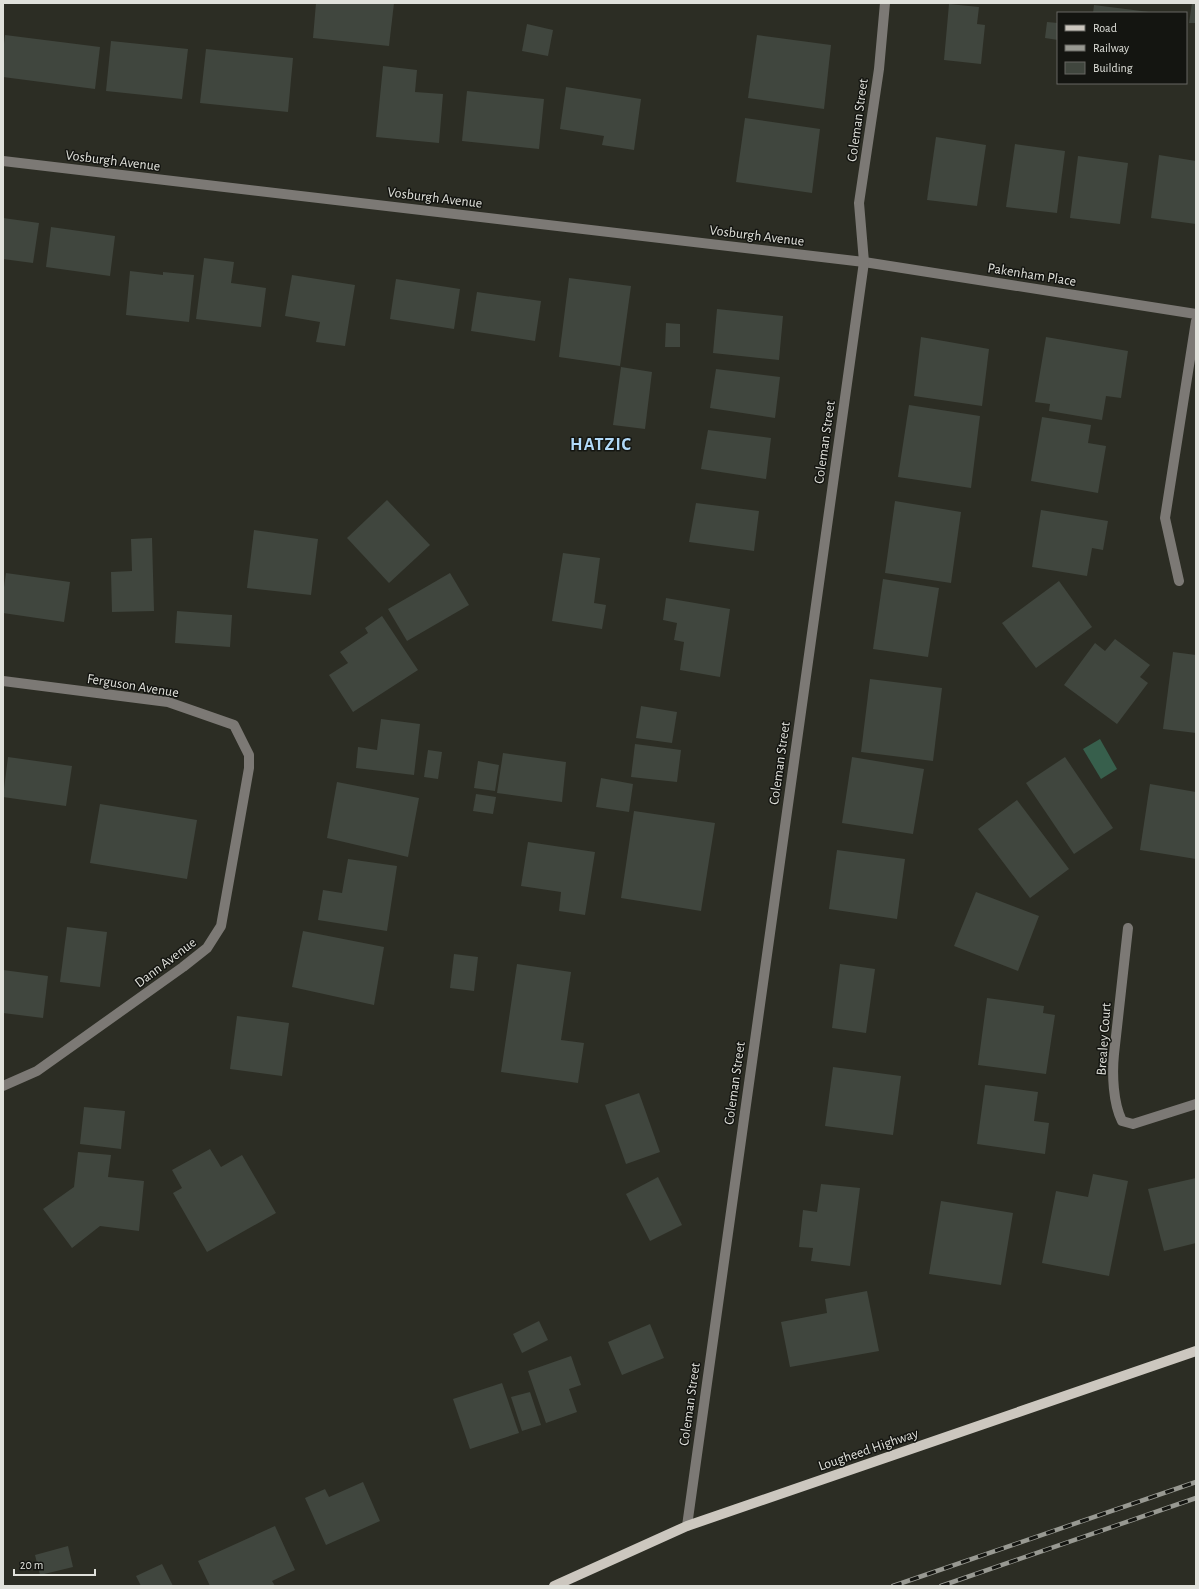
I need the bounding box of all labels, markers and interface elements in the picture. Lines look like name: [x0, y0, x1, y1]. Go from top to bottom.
legend: [1057, 12, 1187, 84]
text: Road: [1093, 22, 1117, 34]
text: Railway: [1093, 42, 1129, 55]
text: Building: [1093, 62, 1133, 74]
street label: Coleman Street: [845, 77, 871, 163]
street label: Vosburgh Avenue: [65, 148, 161, 174]
street label: Vosburgh Avenue: [387, 185, 483, 211]
street label: Vosburgh Avenue: [709, 223, 805, 249]
street label: Pakenham Place: [987, 261, 1077, 289]
street label: Coleman Street: [812, 399, 838, 485]
district label: HATZIC: [570, 436, 632, 454]
street label: Ferguson Avenue: [86, 672, 180, 700]
street label: Coleman Street: [767, 720, 793, 806]
street label: Dann Avenue: [132, 935, 199, 990]
street label: Brealey Court: [1094, 1002, 1114, 1076]
street label: Coleman Street: [722, 1040, 748, 1126]
street label: Coleman Street: [677, 1361, 703, 1447]
street label: Lougheed Highway: [817, 1426, 920, 1474]
scale bar: [14, 1551, 95, 1577]
text: 20 m: [20, 1559, 43, 1571]

